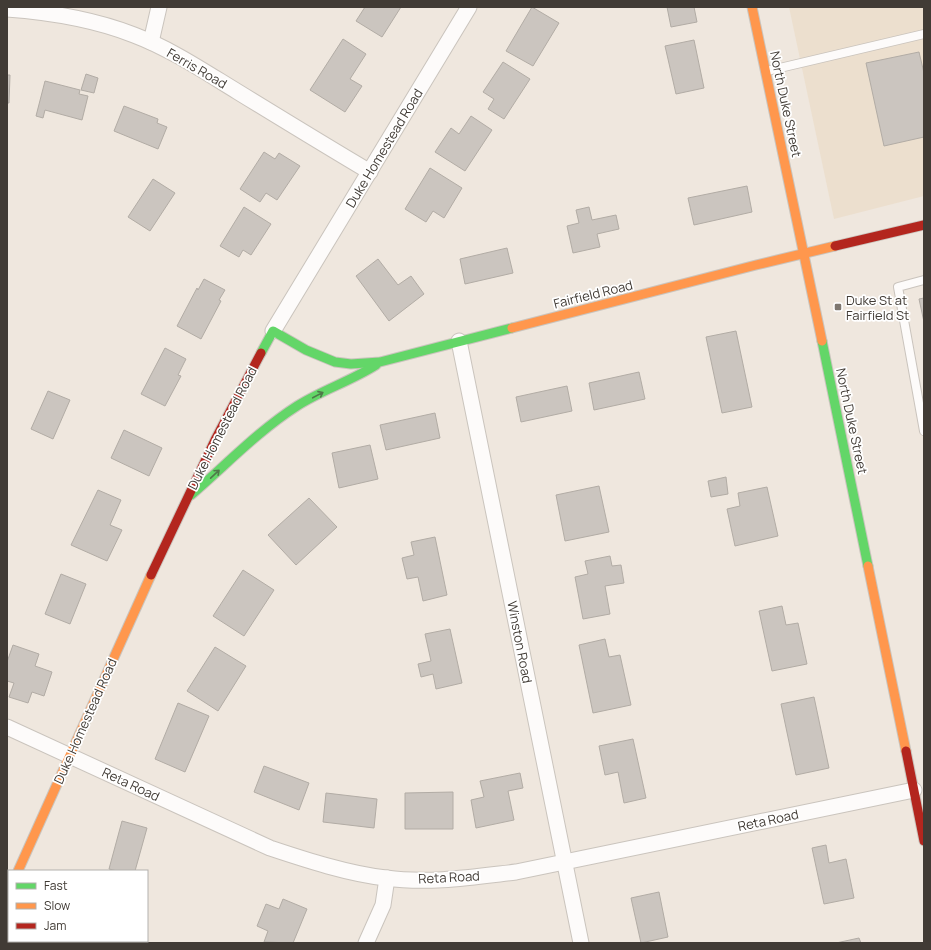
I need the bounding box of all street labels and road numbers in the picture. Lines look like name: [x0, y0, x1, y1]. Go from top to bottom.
street label: Ferris Road: [164, 44, 230, 92]
street label: North Duke Street: [766, 49, 806, 159]
street label: Duke Homestead Road: [341, 85, 427, 211]
street label: Fairfield Road: [552, 275, 634, 313]
street label: Duke Homestead Road: [183, 363, 261, 493]
street label: North Duke Street: [832, 366, 872, 476]
street label: Winston Road: [503, 599, 537, 685]
street label: Duke Homestead Road: [49, 655, 121, 787]
street label: Reta Road: [99, 763, 163, 805]
street label: Reta Road: [736, 805, 800, 835]
street label: Reta Road: [418, 866, 480, 888]

